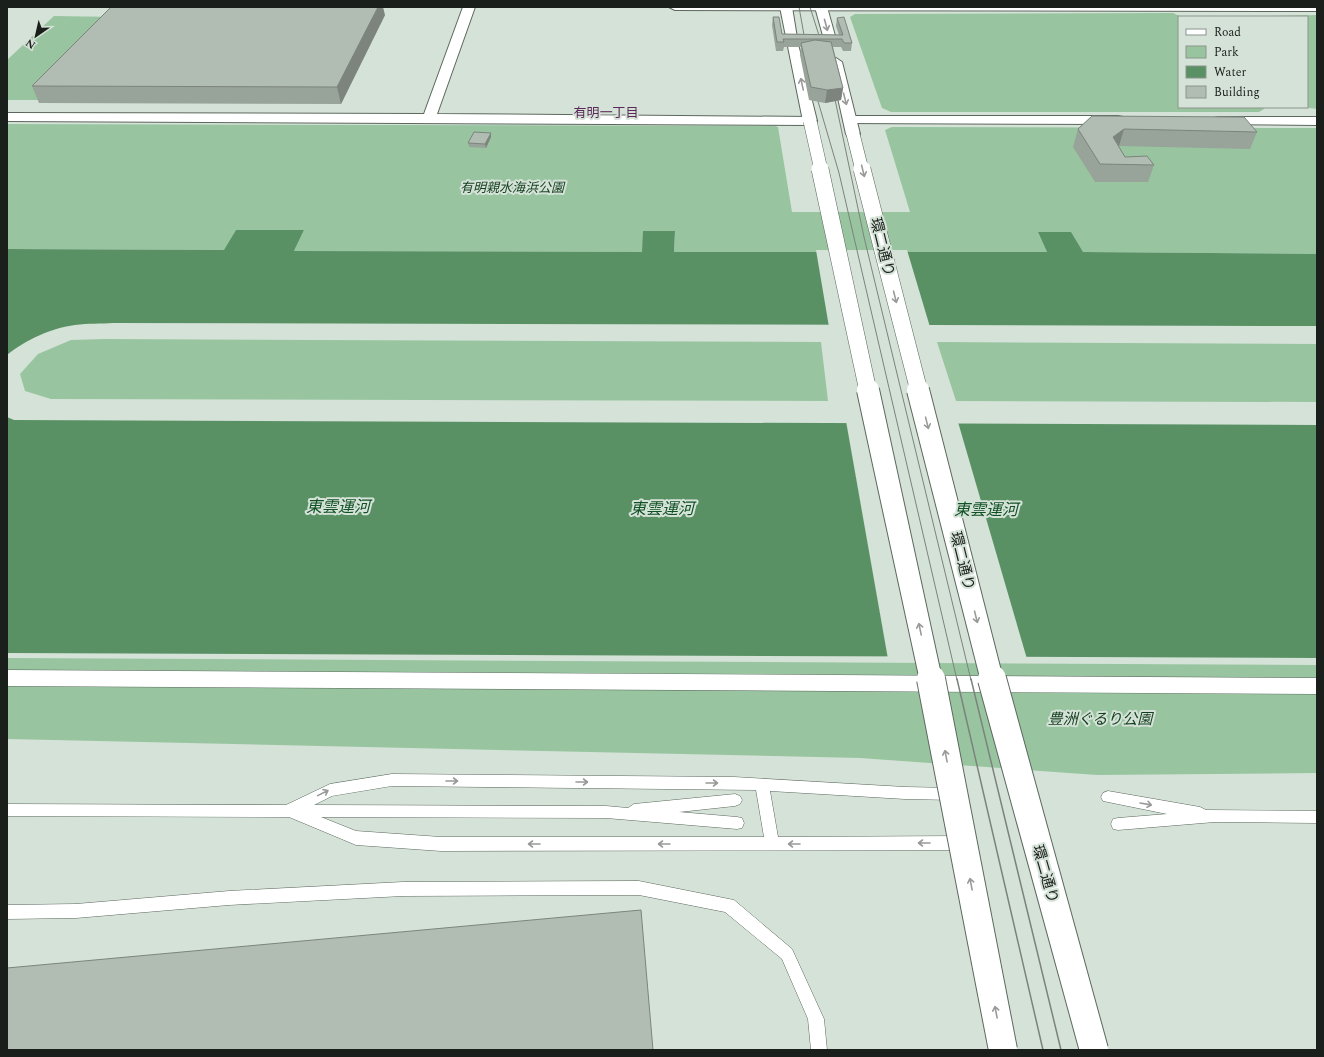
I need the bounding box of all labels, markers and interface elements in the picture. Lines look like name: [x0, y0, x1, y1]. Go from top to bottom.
north arrow: [16, 16, 56, 56]
legend: [1178, 16, 1308, 108]
one-way arrow: [823, 18, 830, 31]
text: Road: [1214, 23, 1241, 42]
text: N: [22, 34, 39, 53]
text: Park: [1214, 43, 1239, 62]
text: Water: [1214, 63, 1246, 82]
one-way arrow: [798, 78, 806, 91]
text: Building: [1214, 83, 1260, 102]
one-way arrow: [841, 92, 849, 105]
district label: 有明一丁目: [573, 103, 639, 123]
one-way arrow: [860, 165, 867, 178]
park label: 有明親水海浜公園: [460, 178, 566, 198]
street label: 環二通り: [864, 215, 900, 279]
one-way arrow: [892, 291, 899, 304]
one-way arrow: [924, 417, 931, 430]
water label: 東雲運河: [306, 495, 373, 519]
water label: 東雲運河: [630, 497, 697, 521]
water label: 東雲運河: [954, 498, 1021, 522]
street label: 環二通り: [944, 529, 980, 593]
one-way arrow: [973, 611, 980, 624]
one-way arrow: [915, 623, 923, 636]
park label: 豊洲ぐるり公園: [1048, 708, 1154, 731]
one-way arrow: [942, 750, 950, 763]
one-way arrow: [445, 777, 458, 785]
one-way arrow: [575, 778, 588, 786]
one-way arrow: [705, 779, 718, 787]
one-way arrow: [317, 789, 329, 796]
one-way arrow: [1139, 800, 1152, 808]
one-way arrow: [918, 839, 931, 847]
one-way arrow: [528, 840, 541, 848]
one-way arrow: [658, 840, 671, 848]
one-way arrow: [788, 840, 801, 848]
street label: 環二通り: [1026, 842, 1064, 906]
one-way arrow: [967, 878, 975, 891]
one-way arrow: [991, 1006, 999, 1019]

